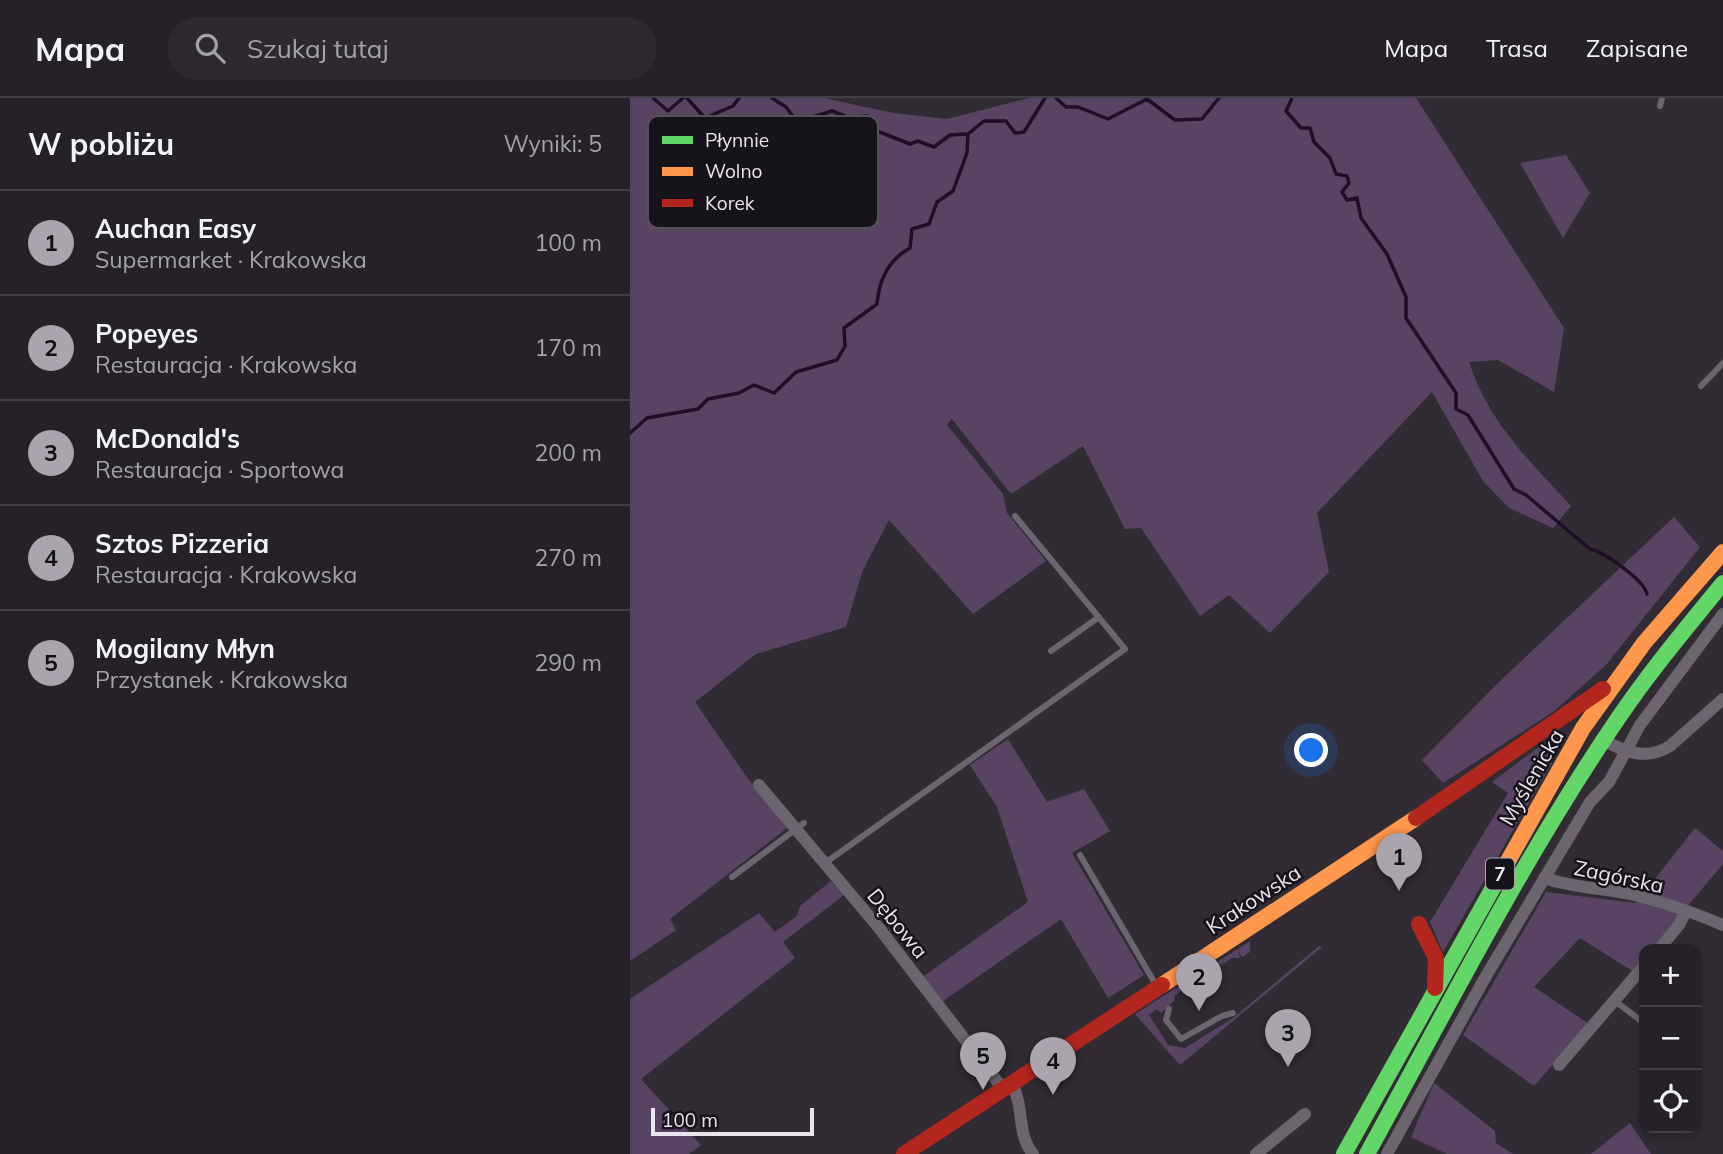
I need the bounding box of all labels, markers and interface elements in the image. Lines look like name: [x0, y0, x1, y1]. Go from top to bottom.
search box: [167, 17, 657, 80]
text: Mapa: [35, 28, 125, 69]
icon: search: [191, 29, 229, 67]
text: Szukaj tutaj: [247, 32, 389, 65]
text: Mapa: [1384, 33, 1448, 63]
text: Trasa: [1486, 33, 1548, 63]
text: Zapisane: [1586, 33, 1688, 63]
legend: [648, 116, 878, 228]
text: W pobliżu: [28, 125, 174, 163]
text: Płynnie: [705, 128, 769, 152]
text: Wyniki: 5: [504, 129, 602, 158]
text: Wolno: [705, 159, 762, 183]
text: Korek: [705, 191, 755, 215]
text: Auchan Easy: [95, 212, 256, 245]
text: 1: [44, 228, 58, 257]
text: 100 m: [534, 228, 602, 257]
text: Supermarket · Krakowska: [95, 245, 367, 274]
text: Popeyes: [95, 317, 198, 350]
text: 2: [44, 333, 58, 362]
text: 170 m: [534, 333, 602, 362]
text: Restauracja · Krakowska: [95, 350, 357, 379]
text: McDonald's: [95, 422, 240, 455]
text: 3: [44, 438, 58, 467]
text: 200 m: [534, 438, 602, 467]
text: Restauracja · Sportowa: [95, 455, 344, 484]
text: Sztos Pizzeria: [95, 527, 269, 560]
text: 4: [44, 543, 58, 572]
text: 270 m: [534, 543, 602, 572]
text: Restauracja · Krakowska: [95, 560, 357, 589]
text: Mogilany Młyn: [95, 632, 275, 665]
text: 5: [44, 648, 58, 677]
text: 290 m: [534, 648, 602, 677]
text: Przystanek · Krakowska: [95, 665, 348, 694]
street label: Myślenicka: [1493, 724, 1569, 830]
your location: [1294, 733, 1328, 767]
pin: 1: [1376, 833, 1422, 891]
street label: Zagórska: [1572, 854, 1666, 898]
street label: Krakowska: [1201, 859, 1305, 939]
road number: 7: [1486, 859, 1514, 890]
street label: Dębowa: [862, 883, 934, 963]
map controls: [1639, 944, 1702, 1133]
button: +: [1639, 944, 1702, 1007]
pin: 2: [1176, 953, 1222, 1011]
button: −: [1639, 1007, 1702, 1070]
pin: 3: [1265, 1009, 1311, 1067]
pin: 5: [960, 1032, 1006, 1090]
pin: 4: [1030, 1037, 1076, 1095]
button: locate: [1639, 1070, 1702, 1133]
scale bar: [651, 1105, 814, 1137]
text: 100 m: [662, 1108, 718, 1132]

